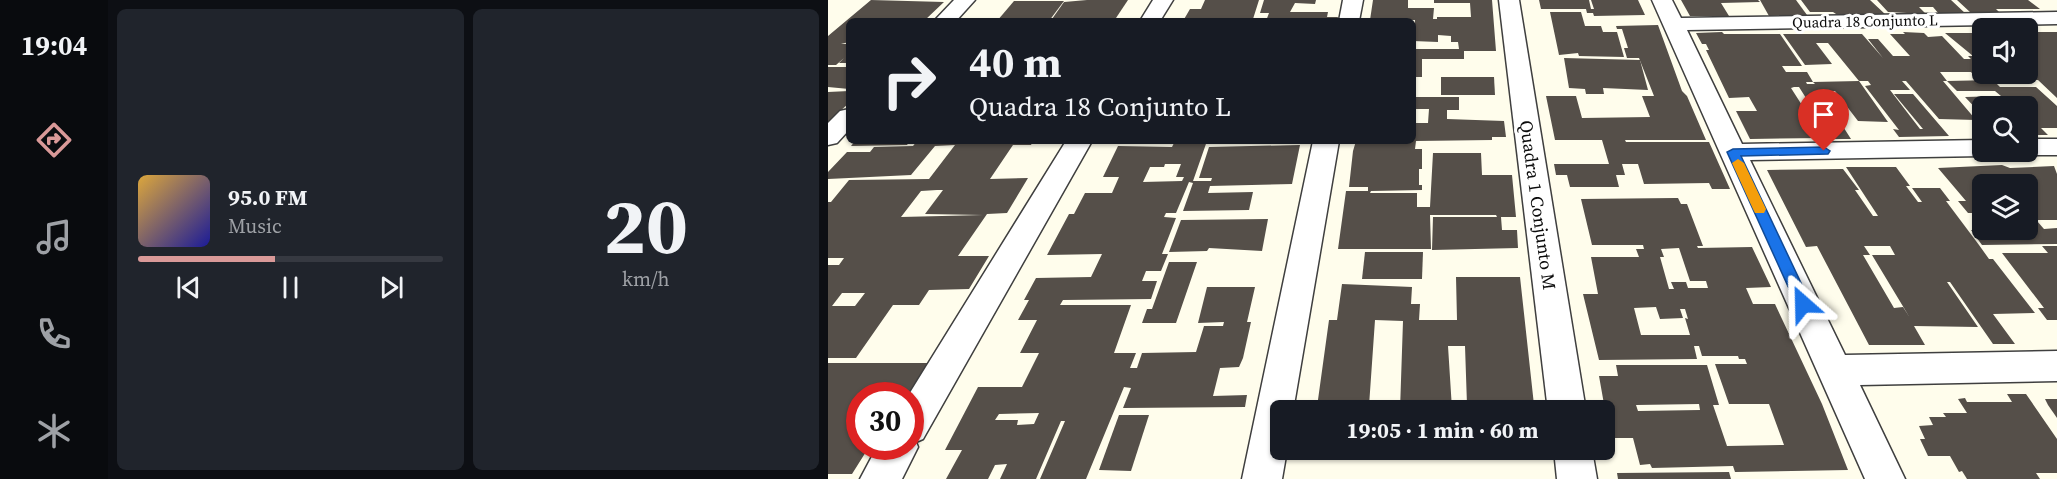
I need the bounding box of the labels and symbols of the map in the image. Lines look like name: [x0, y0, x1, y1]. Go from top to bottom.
street label: Quadra 18 Conjunto L: [1792, 9, 1938, 33]
pin: [1798, 89, 1849, 151]
street label: Quadra 1 Conjunto M: [1514, 119, 1562, 291]
position arrow: [1771, 272, 1835, 336]
speed limit sign: 30: [846, 382, 924, 460]

